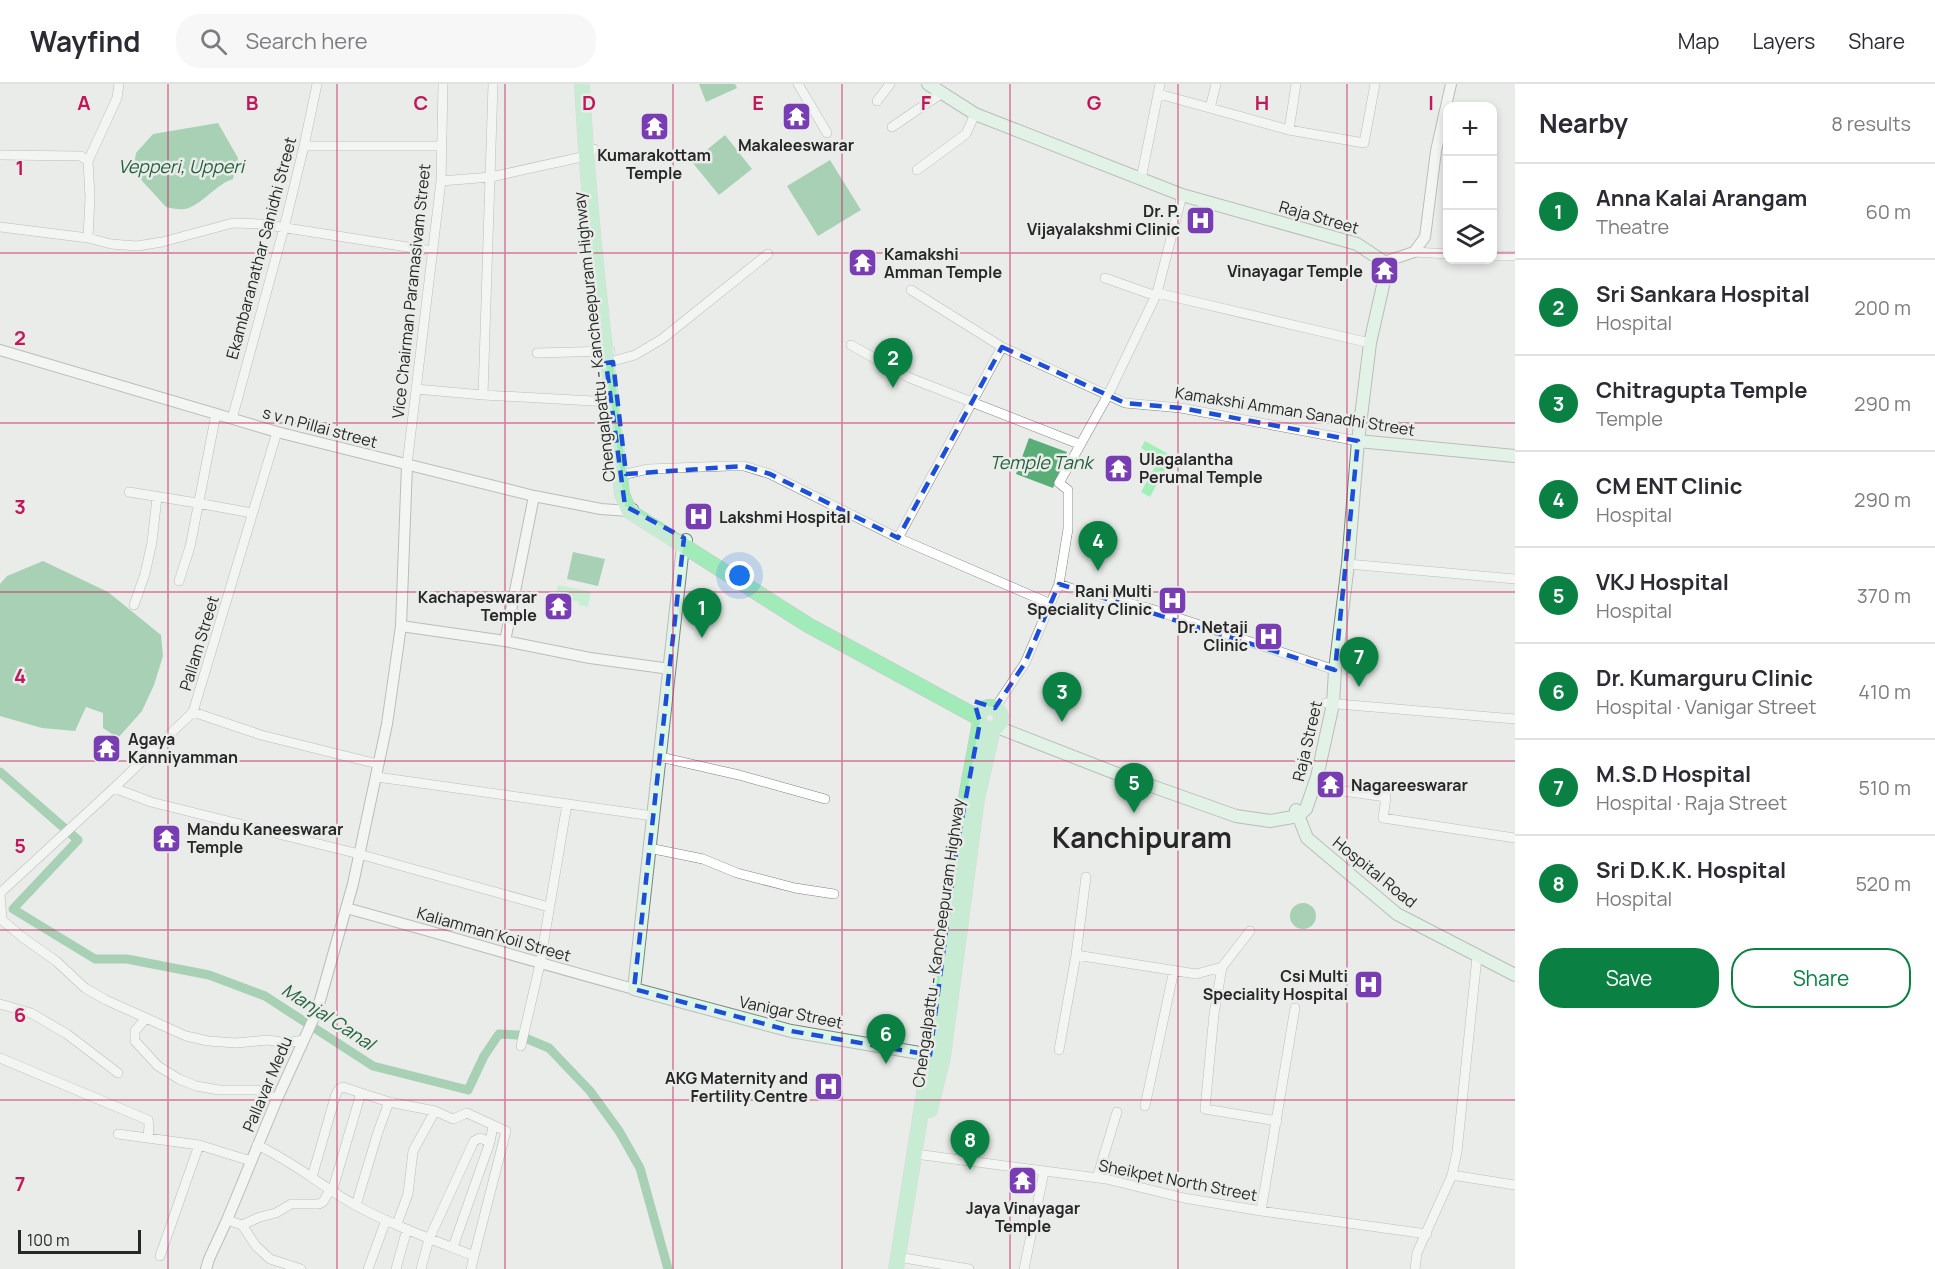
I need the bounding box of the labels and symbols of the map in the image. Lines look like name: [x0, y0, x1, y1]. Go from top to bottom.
text: A: [77, 89, 91, 116]
text: B: [246, 89, 259, 116]
text: C: [414, 89, 428, 116]
text: D: [582, 89, 596, 116]
text: E: [752, 89, 764, 116]
text: F: [921, 89, 932, 116]
text: G: [1087, 89, 1102, 116]
text: H: [1255, 89, 1269, 116]
text: I: [1428, 89, 1434, 116]
temple icon: Makaleeswarar: [780, 101, 812, 133]
temple icon: Kumarakottam Temple: [638, 111, 670, 143]
street label: Ekambaranathar Sanidhi Street: [221, 134, 301, 362]
place label: Makaleeswarar: [738, 134, 854, 156]
place label: Kumarakottam Temple: [597, 144, 711, 184]
text: 1: [16, 154, 24, 181]
water label: Vepperi, Upperi: [118, 154, 247, 178]
street label: Vice Chairman Paramasivam Street: [387, 162, 435, 420]
street label: Chengalpattu - Kancheepuram Highway: [568, 190, 620, 483]
street label: Raja Street: [1277, 195, 1361, 239]
place label: Dr. P. Vijayalakshmi Clinic: [1027, 200, 1180, 240]
hospital icon: Dr. P. Vijayalakshmi Clinic: [1185, 204, 1217, 236]
place label: Kamakshi Amman Temple: [884, 243, 1002, 283]
temple icon: Kamakshi Amman Temple: [847, 247, 879, 279]
temple icon: Vinayagar Temple: [1368, 255, 1400, 287]
place label: Vinayagar Temple: [1227, 260, 1363, 282]
text: 2: [14, 324, 26, 351]
pin: 2: [874, 338, 912, 388]
street label: Kamakshi Amman Sanadhi Street: [1174, 381, 1416, 441]
street label: s v n Pillai street: [260, 401, 380, 453]
place label: Ulagalantha Perumal Temple: [1139, 448, 1263, 488]
water label: Temple Tank: [990, 450, 1096, 474]
temple icon: Ulagalantha Perumal Temple: [1102, 452, 1134, 484]
text: 3: [14, 493, 26, 520]
hospital icon: Lakshmi Hospital: [682, 501, 714, 533]
place label: Lakshmi Hospital: [719, 506, 851, 528]
pin: 4: [1078, 522, 1118, 571]
your location: [725, 561, 754, 590]
place label: Rani Multi Speciality Clinic: [1027, 580, 1152, 620]
hospital icon: Rani Multi Speciality Clinic: [1157, 584, 1189, 616]
place label: Kachapeswarar Temple: [418, 586, 537, 626]
pin: 1: [682, 588, 722, 638]
temple icon: Kachapeswarar Temple: [542, 590, 574, 622]
street label: Pallam Street: [174, 593, 224, 693]
place label: Dr. Netaji Clinic: [1177, 616, 1248, 656]
hospital icon: Dr. Netaji Clinic: [1253, 620, 1285, 652]
pin: 7: [1340, 638, 1378, 687]
text: 4: [14, 662, 26, 689]
pin: 3: [1042, 672, 1082, 722]
street label: Raja Street: [1287, 699, 1327, 783]
place label: Agaya Kanniyamman: [128, 728, 238, 768]
temple icon: Agaya Kanniyamman: [91, 732, 123, 764]
pin: 5: [1114, 764, 1154, 813]
temple icon: Nagareeswarar: [1314, 769, 1346, 801]
place label: Nagareeswarar: [1351, 774, 1468, 796]
street label: Chengalpattu - Kancheepuram Highway: [907, 797, 969, 1089]
place label: Mandu Kaneeswarar Temple: [187, 818, 343, 858]
district label: Kanchipuram: [1052, 818, 1232, 856]
temple icon: Mandu Kaneeswarar Temple: [150, 822, 182, 854]
street label: Hospital Road: [1328, 831, 1422, 913]
text: 5: [14, 832, 26, 859]
street label: Kaliamman Koil Street: [414, 901, 574, 967]
place label: Csi Multi Speciality Hospital: [1203, 965, 1348, 1005]
hospital icon: Csi Multi Speciality Hospital: [1353, 969, 1385, 1001]
water label: Manjal Canal: [278, 977, 382, 1057]
street label: Vanigar Street: [737, 990, 845, 1034]
text: 6: [14, 1001, 26, 1028]
pin: 6: [866, 1014, 906, 1064]
street label: Pallavar Medu: [237, 1033, 297, 1135]
place label: AKG Maternity and Fertility Centre: [665, 1067, 808, 1107]
hospital icon: AKG Maternity and Fertility Centre: [813, 1071, 845, 1103]
pin: 8: [950, 1120, 990, 1170]
street label: Sheikpet North Street: [1097, 1154, 1259, 1206]
temple icon: Jaya Vinayagar Temple: [1007, 1164, 1039, 1196]
text: 7: [15, 1170, 25, 1197]
place label: Jaya Vinayagar Temple: [966, 1197, 1080, 1237]
scale bar: [18, 1227, 141, 1254]

